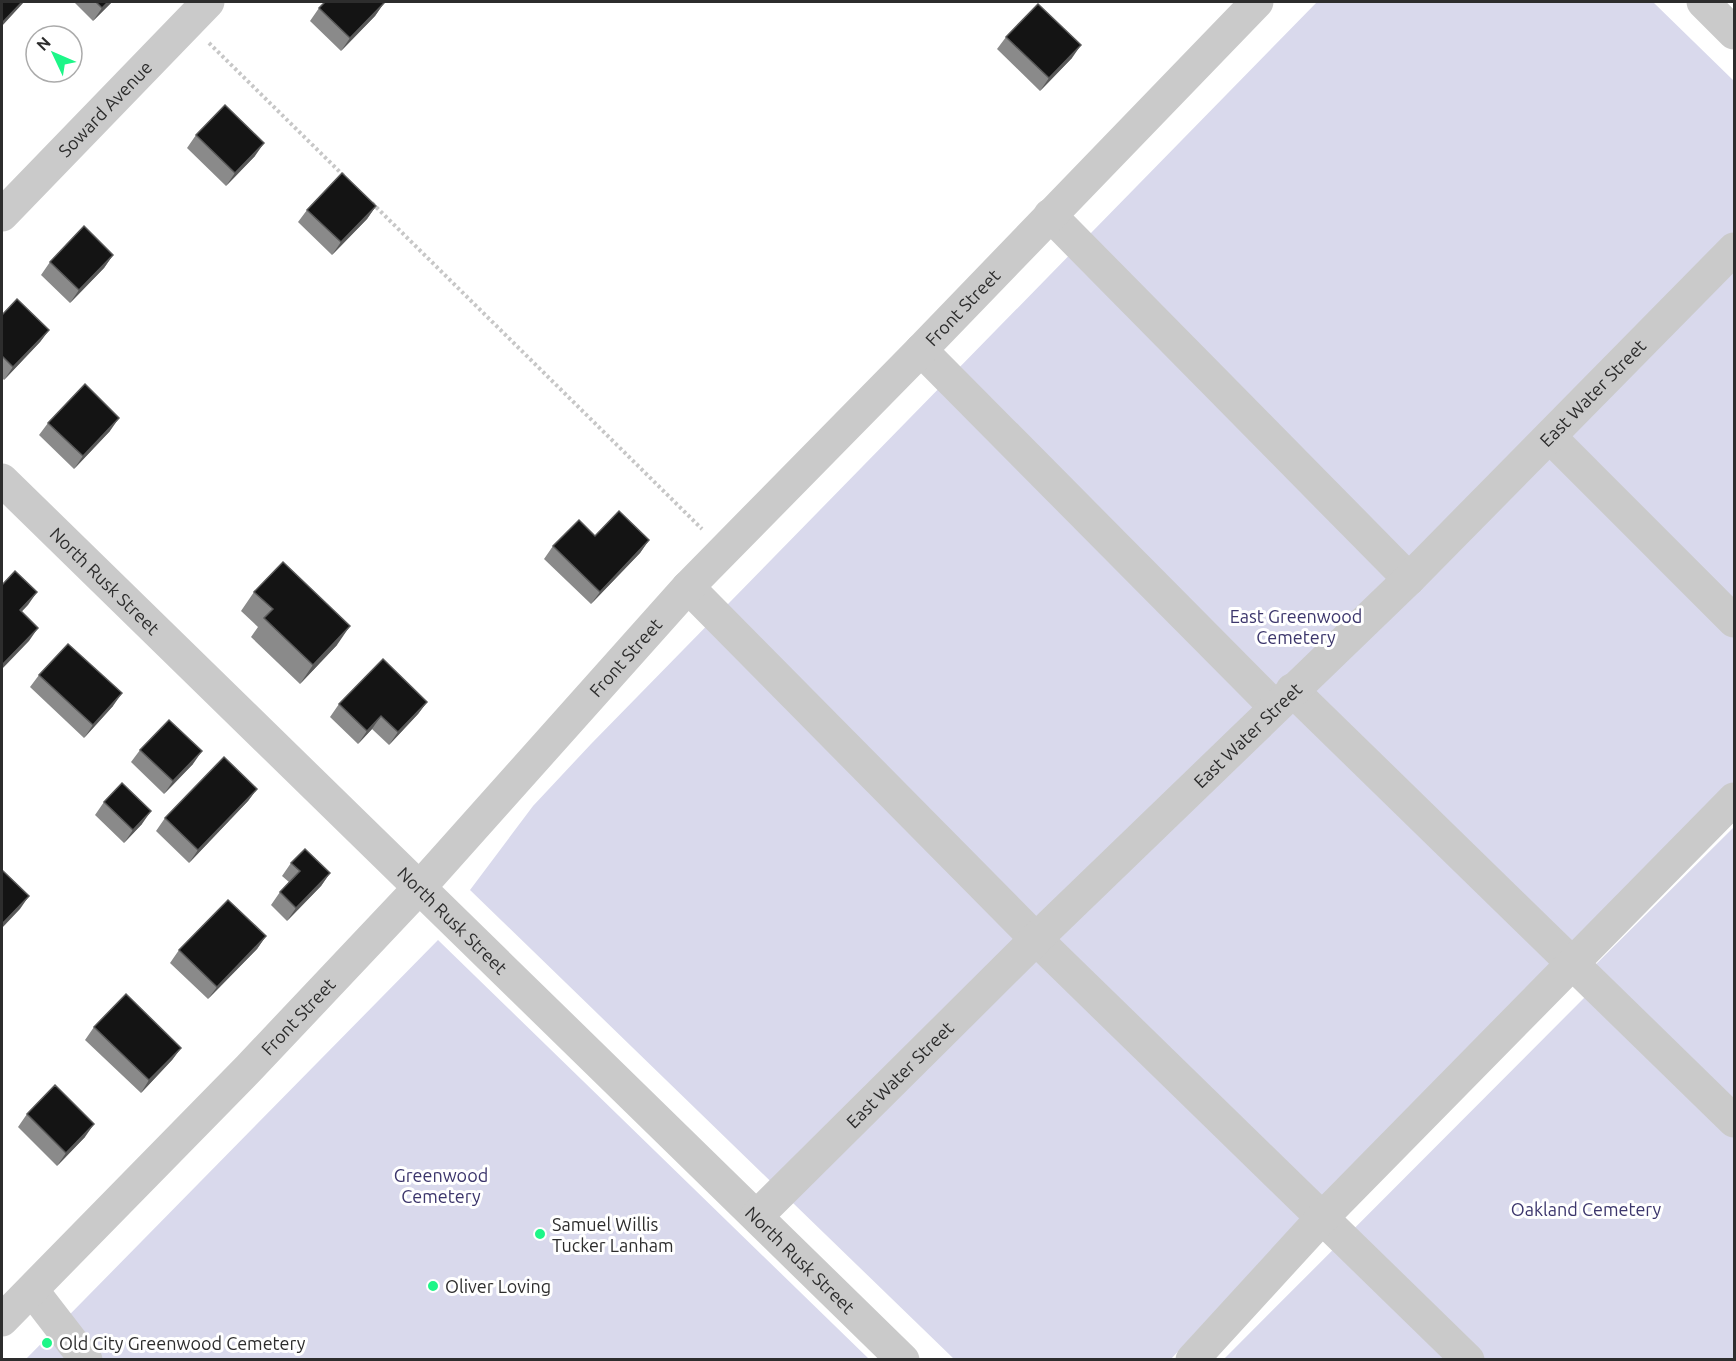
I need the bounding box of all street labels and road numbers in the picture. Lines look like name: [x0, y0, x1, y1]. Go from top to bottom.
street label: Soward Avenue: [54, 57, 156, 161]
street label: Front Street: [921, 265, 1004, 349]
street label: East Water Street: [1535, 335, 1649, 450]
street label: North Rusk Street: [46, 523, 164, 638]
street label: Front Street: [585, 614, 665, 701]
street label: East Water Street: [1189, 678, 1306, 791]
street label: North Rusk Street: [394, 863, 511, 978]
street label: Front Street: [257, 974, 339, 1059]
street label: East Water Street: [842, 1017, 957, 1132]
street label: North Rusk Street: [742, 1202, 859, 1317]

